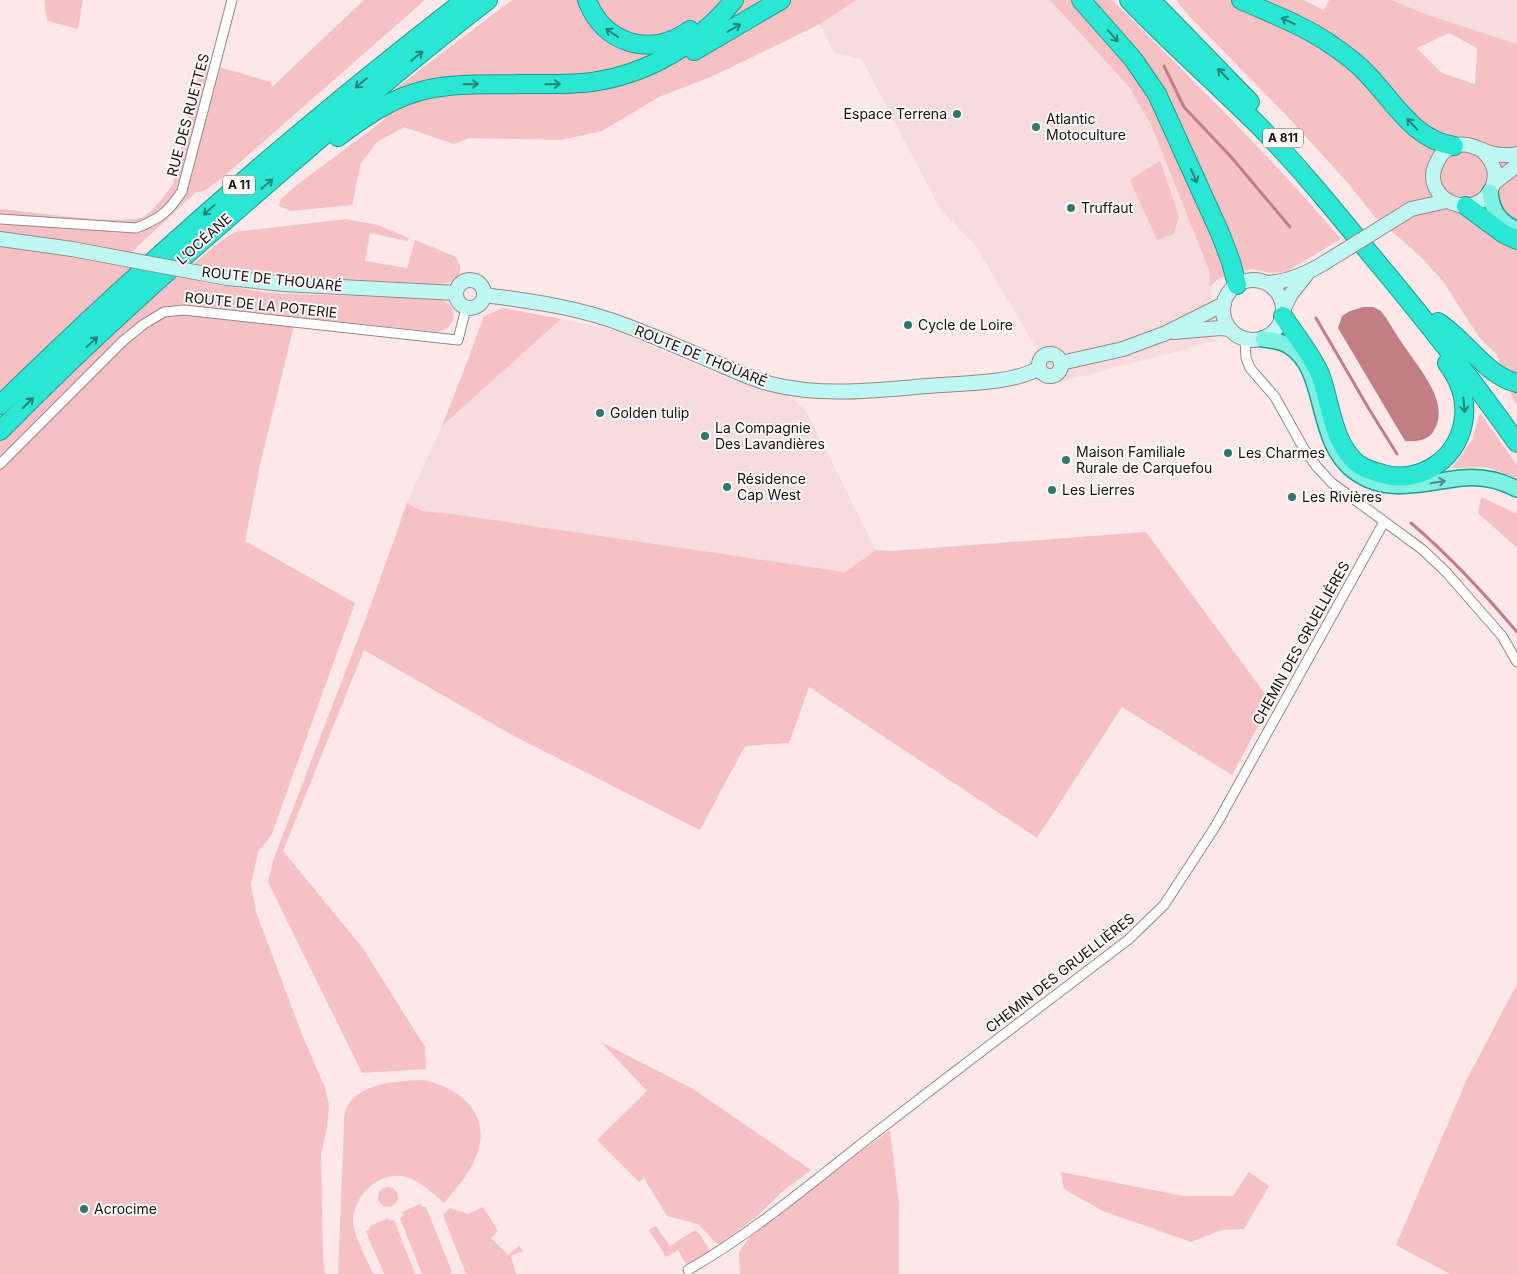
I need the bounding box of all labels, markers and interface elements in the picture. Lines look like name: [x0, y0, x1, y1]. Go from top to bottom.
one-way arrow: [1281, 16, 1296, 25]
one-way arrow: [726, 22, 740, 32]
one-way arrow: [605, 28, 619, 38]
one-way arrow: [1108, 30, 1119, 43]
one-way arrow: [410, 51, 423, 62]
street label: RUE DES RUETTES: [163, 52, 212, 178]
one-way arrow: [1217, 68, 1229, 81]
one-way arrow: [354, 77, 367, 88]
one-way arrow: [545, 79, 561, 89]
one-way arrow: [463, 80, 479, 89]
place label: Espace Terrena: [844, 105, 947, 122]
marker: Espace Terrena: [951, 108, 963, 120]
place label: Atlantic Motoculture: [1046, 110, 1126, 143]
one-way arrow: [1406, 117, 1418, 130]
marker: Atlantic Motoculture: [1030, 121, 1042, 133]
road number: A 811: [1263, 128, 1303, 148]
one-way arrow: [1189, 168, 1199, 183]
road number: A 11: [223, 176, 255, 194]
one-way arrow: [260, 178, 273, 189]
place label: Truffaut: [1081, 199, 1134, 216]
marker: Truffaut: [1065, 202, 1077, 214]
one-way arrow: [203, 204, 216, 216]
street label: L’OCÉANE: [173, 209, 235, 268]
street label: ROUTE DE THOUARÉ: [201, 263, 343, 294]
street label: ROUTE DE LA POTERIE: [184, 288, 338, 321]
place label: Cycle de Loire: [918, 316, 1013, 333]
marker: Cycle de Loire: [902, 319, 914, 331]
street label: ROUTE DE THOUARÉ: [632, 321, 770, 390]
one-way arrow: [86, 336, 99, 348]
one-way arrow: [22, 397, 35, 409]
one-way arrow: [1459, 397, 1468, 413]
place label: Golden tulip: [610, 404, 689, 421]
marker: Golden tulip: [594, 407, 606, 419]
place label: La Compagnie Des Lavandières: [715, 419, 825, 452]
marker: La Compagnie Des Lavandières: [699, 430, 711, 442]
place label: Maison Familiale Rurale de Carquefou: [1076, 443, 1212, 476]
place label: Les Charmes: [1238, 444, 1325, 461]
marker: Les Charmes: [1222, 447, 1234, 459]
marker: Maison Familiale Rurale de Carquefou: [1060, 454, 1072, 466]
place label: Résidence Cap West: [737, 470, 806, 503]
one-way arrow: [1430, 477, 1446, 487]
marker: Résidence Cap West: [721, 481, 733, 493]
place label: Les Lierres: [1062, 481, 1135, 498]
marker: Les Lierres: [1046, 484, 1058, 496]
place label: Les Rivières: [1302, 488, 1382, 505]
marker: Les Rivières: [1286, 491, 1298, 503]
street label: CHEMIN DES GRUELLIÈRES: [1249, 558, 1353, 727]
street label: CHEMIN DES GRUELLIÈRES: [982, 909, 1137, 1036]
place label: Acrocime: [94, 1200, 157, 1217]
marker: Acrocime: [78, 1203, 90, 1215]

